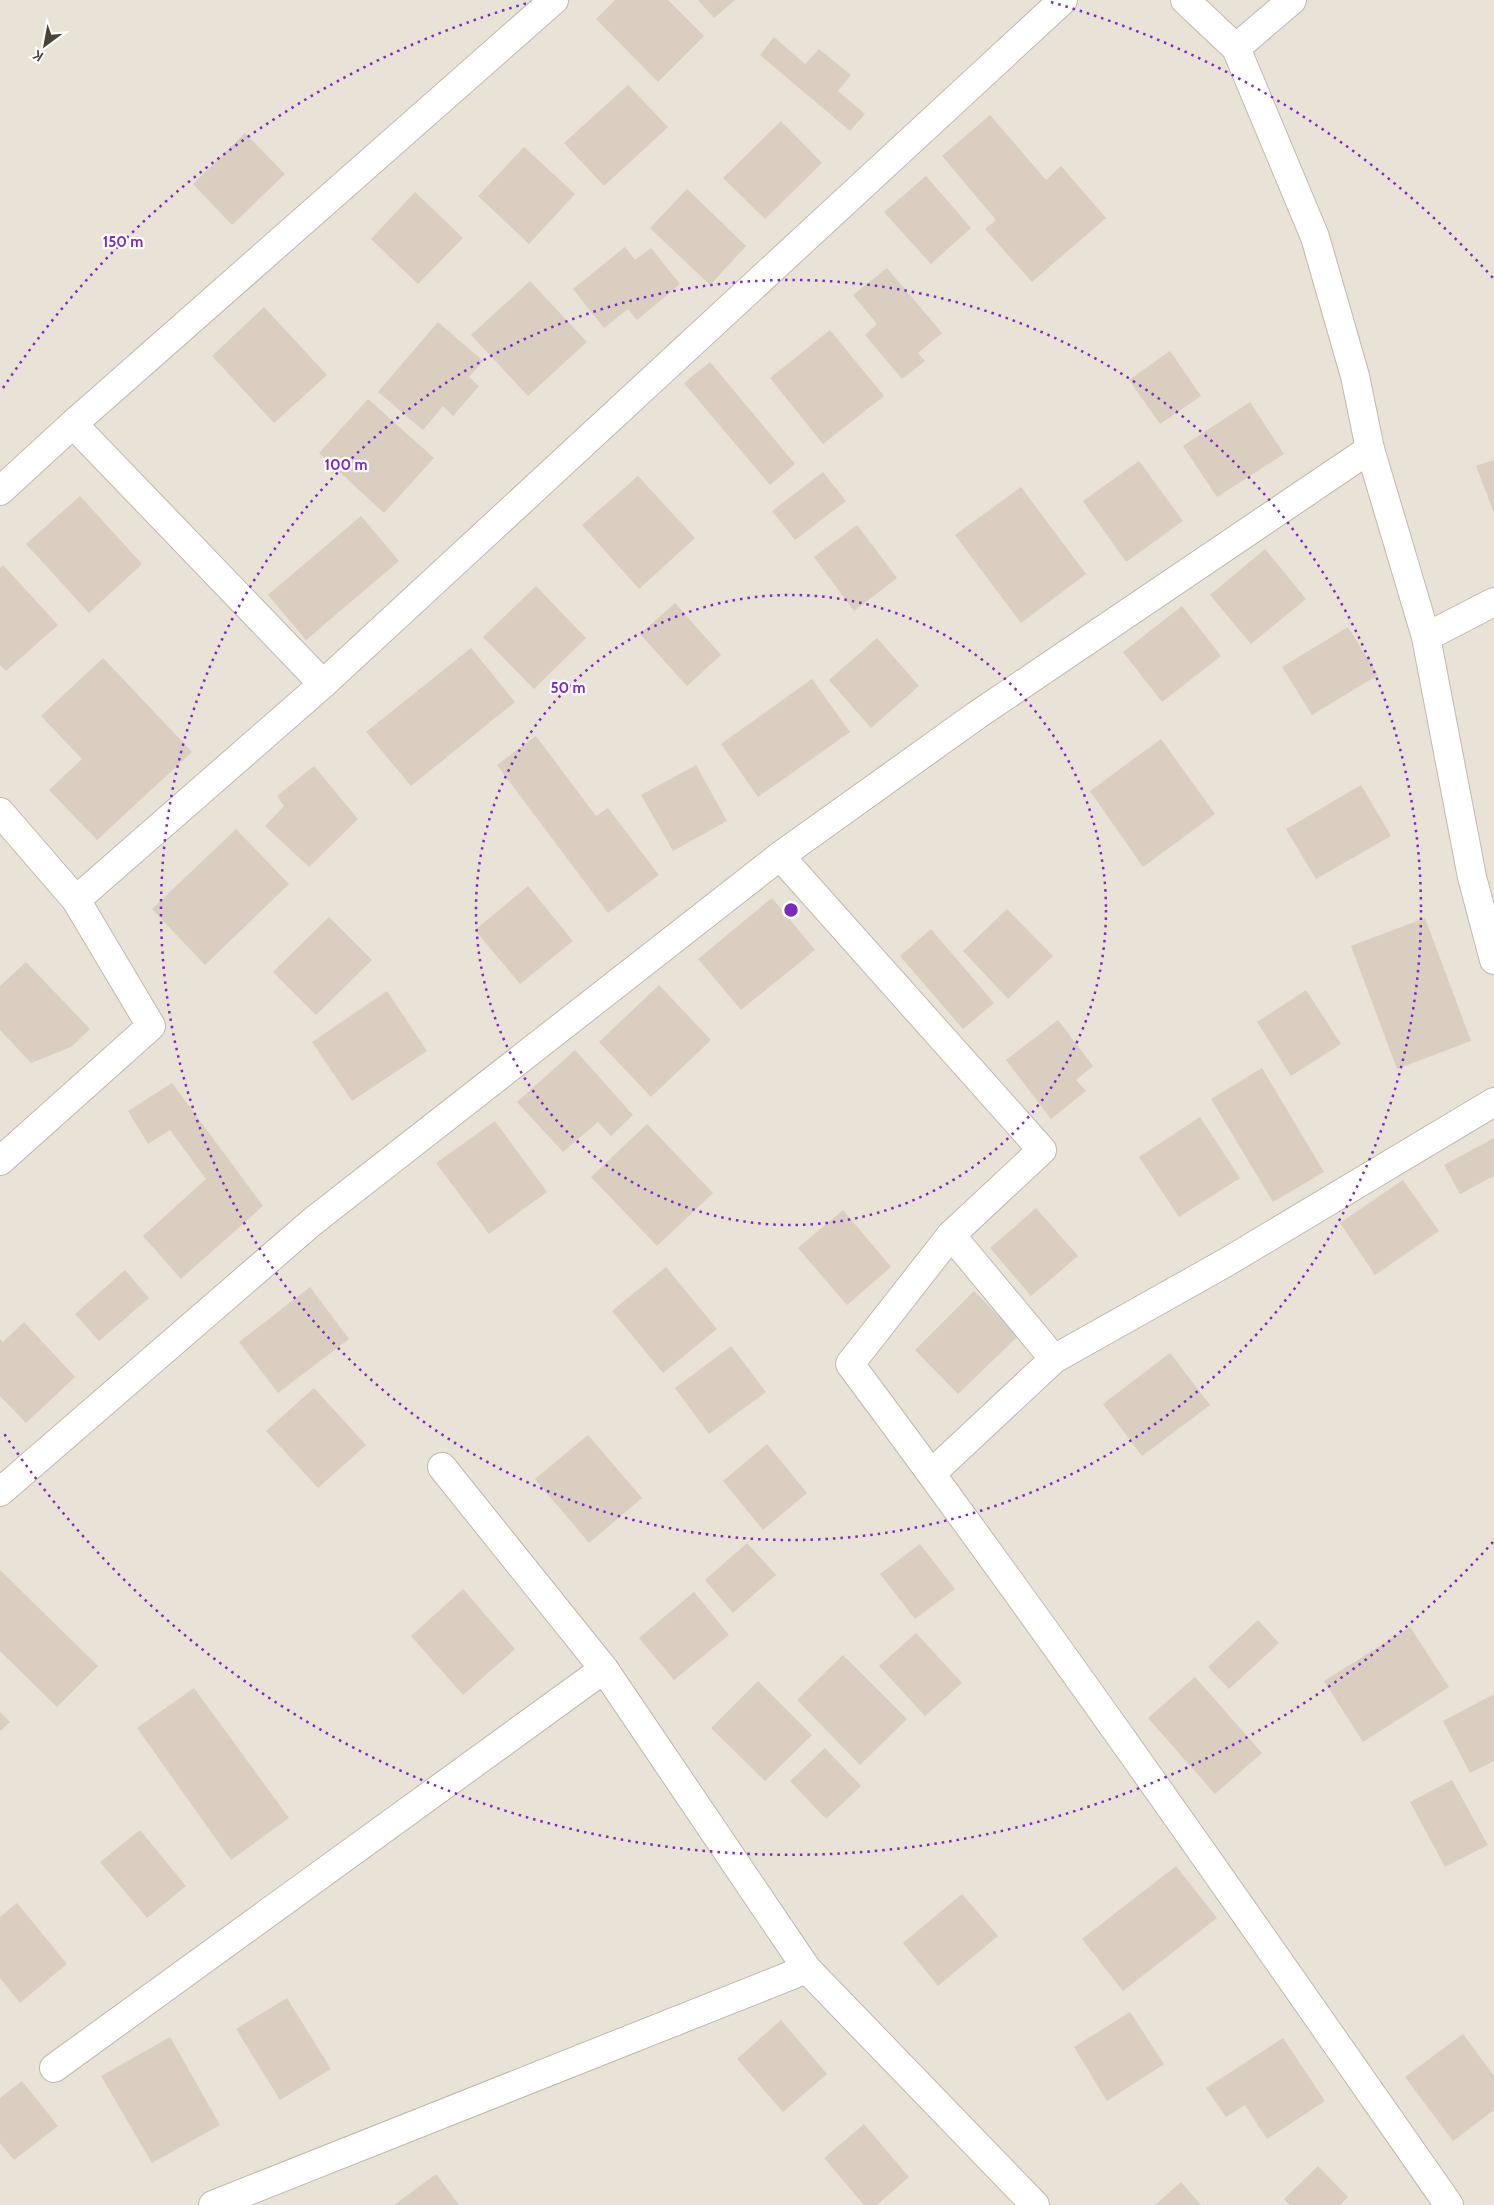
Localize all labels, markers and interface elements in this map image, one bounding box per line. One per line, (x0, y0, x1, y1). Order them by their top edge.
north arrow (20, 20, 70, 70)
text: K (29, 46, 47, 66)
text: 150 m (103, 233, 143, 251)
text: 100 m (324, 456, 368, 474)
text: 50 m (550, 679, 586, 697)
centre of rings (782, 901, 800, 919)

